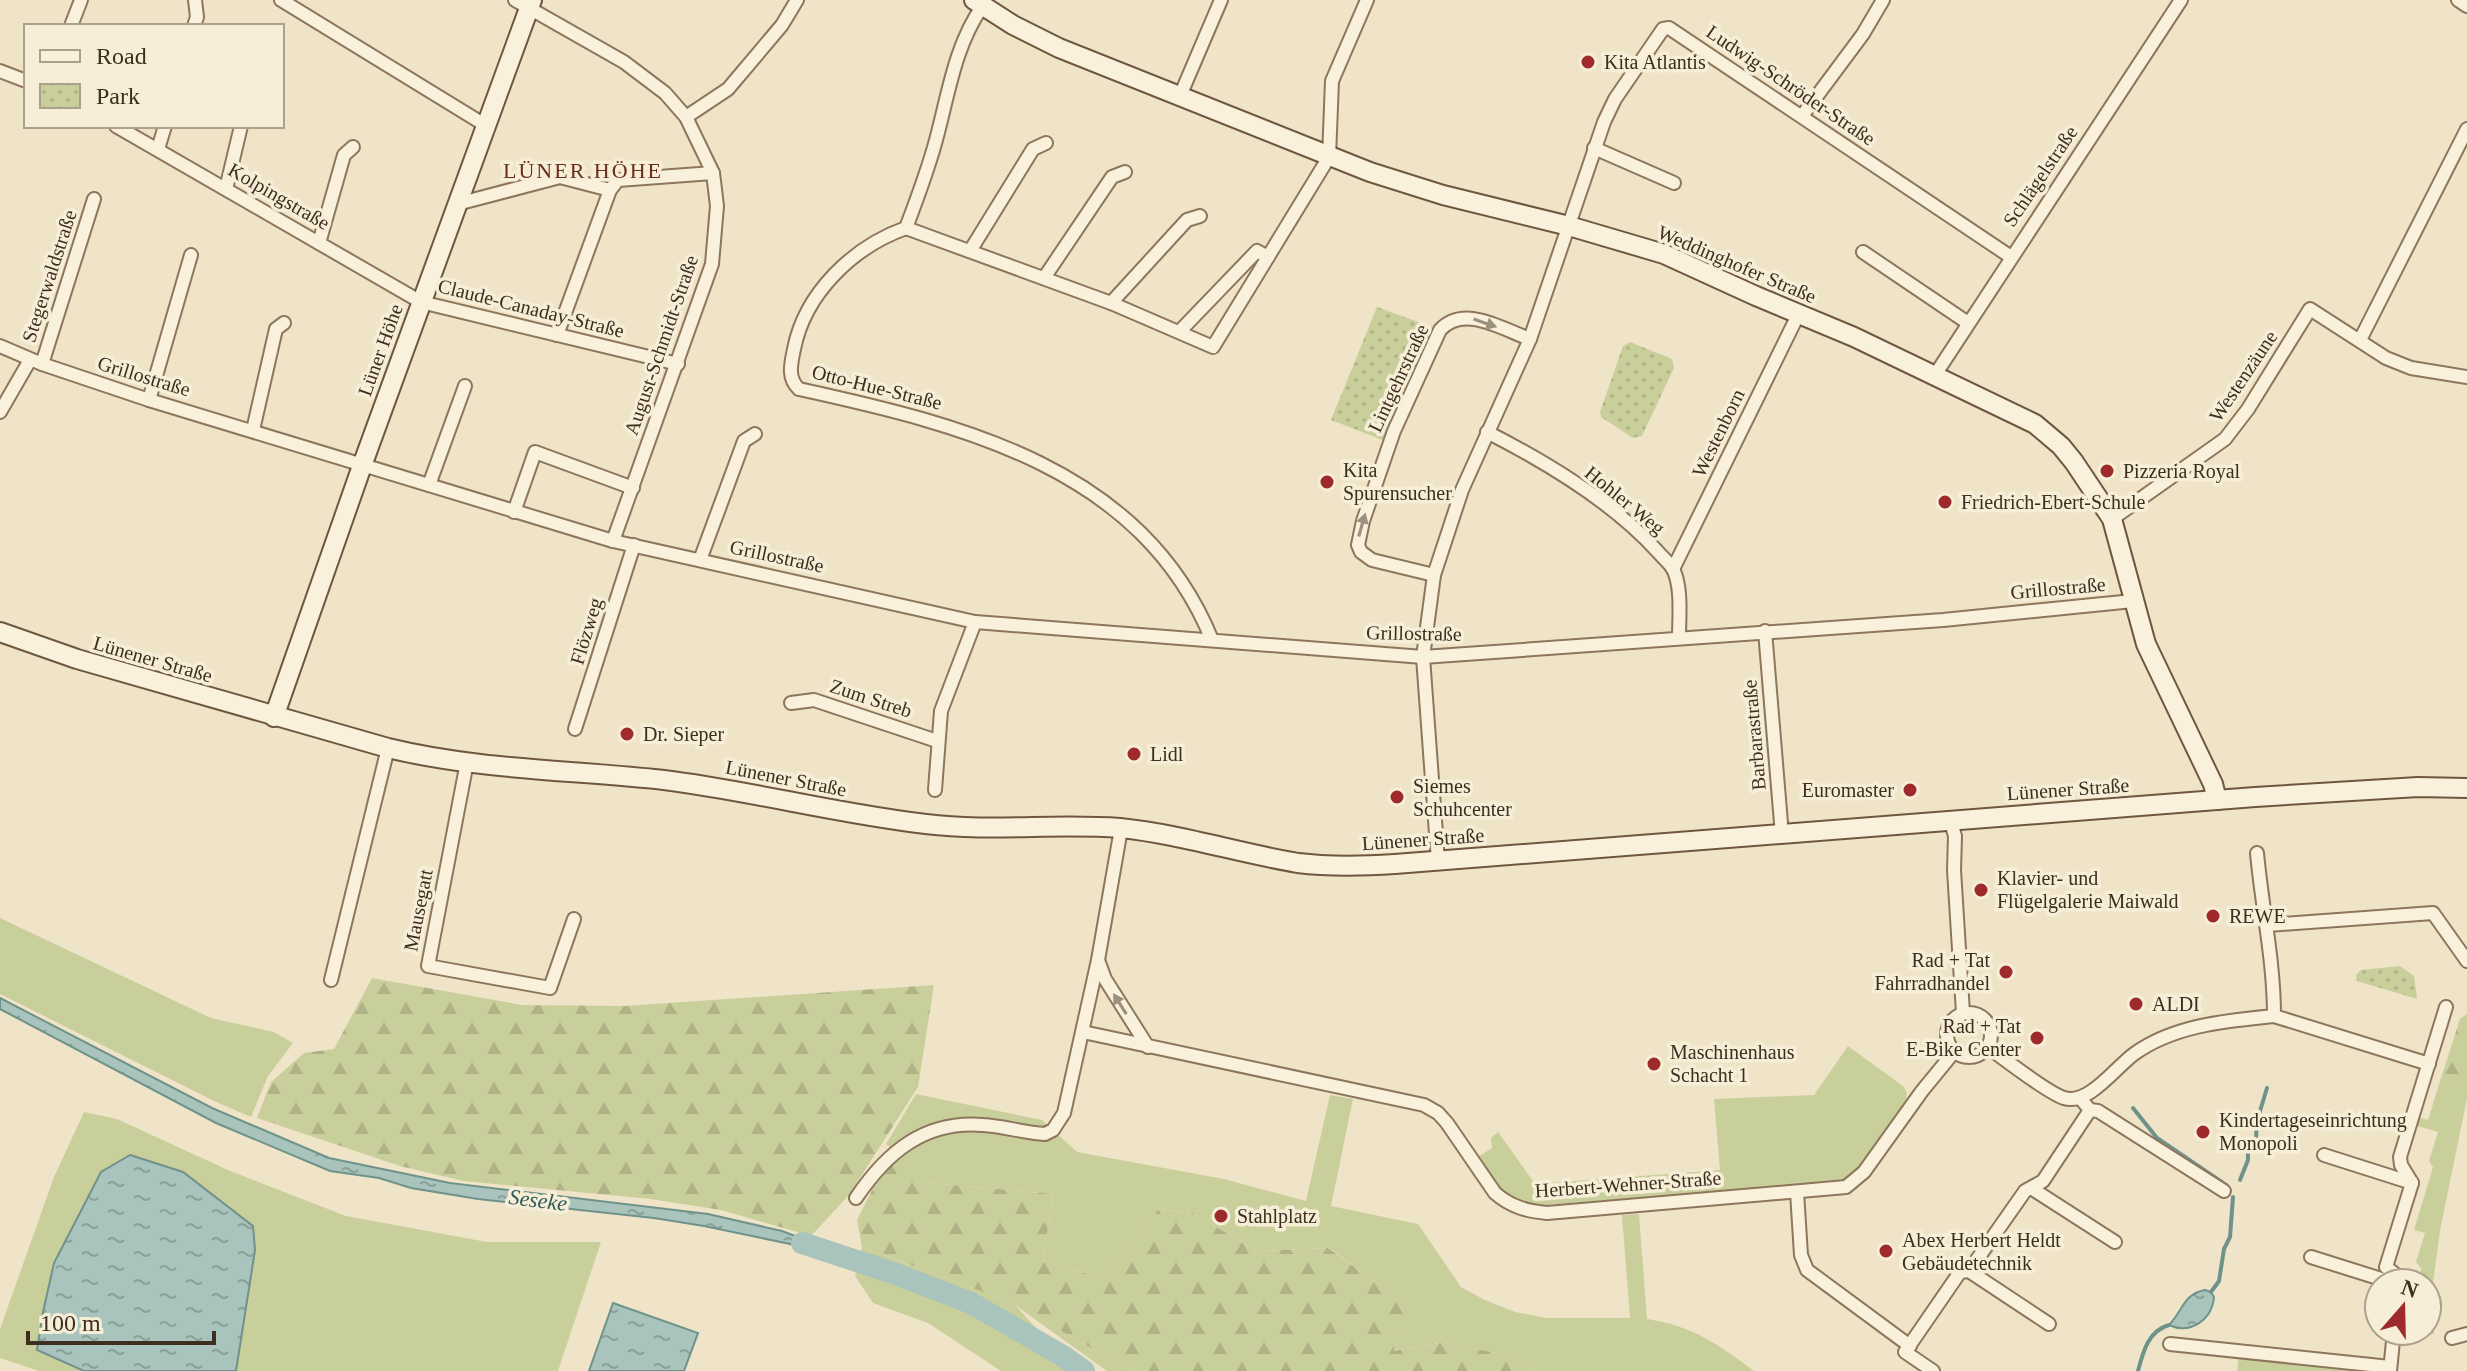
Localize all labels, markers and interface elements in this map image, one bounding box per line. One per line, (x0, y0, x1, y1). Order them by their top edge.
street label: Ludwig-Schröder-Straße (1702, 20, 1880, 150)
legend (24, 24, 284, 128)
text: Road (96, 43, 147, 69)
place label: Kita Atlantis (1604, 51, 1706, 73)
marker: Kita Atlantis (1579, 53, 1597, 71)
text: Park (96, 83, 140, 109)
street label: Schlägelstraße (1998, 121, 2083, 231)
street label: Kolpingstraße (224, 158, 334, 235)
district label: LÜNER HÖHE (503, 158, 663, 183)
street label: Stegerwaldstraße (17, 207, 82, 345)
street label: Weddinghofer Straße (1654, 221, 1820, 308)
street label: August-Schmidt-Straße (620, 252, 703, 438)
street label: Claude-Canaday-Straße (435, 274, 626, 343)
street label: Lüner Höhe (353, 301, 407, 399)
one-way arrow (1473, 317, 1497, 329)
street label: Lintgehrstraße (1363, 320, 1434, 436)
street label: Westenzäune (2205, 326, 2282, 426)
street label: Grillostraße (95, 352, 193, 401)
street label: Otto-Hue-Straße (810, 360, 944, 414)
street label: Westenborn (1687, 385, 1749, 481)
place label: Kita Spurensucher (1343, 459, 1452, 505)
place label: Pizzeria Royal (2123, 460, 2241, 483)
street label: Hohler Weg (1580, 461, 1669, 540)
marker: Pizzeria Royal (2098, 462, 2116, 480)
marker: Kita Spurensucher (1318, 473, 1336, 491)
place label: Friedrich-Ebert-Schule (1961, 491, 2145, 513)
marker: Friedrich-Ebert-Schule (1936, 493, 1954, 511)
one-way arrow (1356, 513, 1369, 537)
street label: Grillostraße (728, 535, 826, 577)
street label: Grillostraße (2009, 573, 2107, 603)
street label: Flözweg (565, 595, 608, 667)
street label: Grillostraße (1366, 621, 1462, 645)
street label: Lünener Straße (91, 632, 215, 687)
street label: Zum Streb (827, 674, 915, 722)
street label: Barbarastraße (1738, 679, 1770, 791)
place label: Dr. Sieper (643, 723, 724, 746)
marker: Dr. Sieper (618, 725, 636, 743)
place label: Lidl (1150, 743, 1184, 765)
marker: Lidl (1125, 745, 1143, 763)
street label: Lünener Straße (724, 755, 848, 801)
street label: Lünener Straße (2006, 774, 2130, 804)
place label: Siemes Schuhcenter (1413, 775, 1512, 820)
place label: Euromaster (1802, 779, 1894, 801)
marker: Euromaster (1901, 781, 1919, 799)
marker: Siemes Schuhcenter (1388, 788, 1406, 806)
street label: Lünener Straße (1361, 824, 1485, 854)
street label: Mausegatt (399, 867, 438, 953)
place label: Klavier- und Flügelgalerie Maiwald (1997, 867, 2179, 913)
marker: Klavier- und Flügelgalerie Maiwald (1972, 881, 1990, 899)
place label: REWE (2229, 905, 2286, 927)
marker: REWE (2204, 907, 2222, 925)
place label: Rad + Tat Fahrradhandel (1874, 949, 1990, 994)
marker: Rad + Tat Fahrradhandel (1997, 963, 2015, 981)
one-way arrow (1114, 993, 1128, 1015)
place label: ALDI (2152, 993, 2200, 1015)
marker: ALDI (2127, 995, 2145, 1013)
place label: Rad + Tat E-Bike Center (1906, 1015, 2021, 1060)
marker: Rad + Tat E-Bike Center (2028, 1029, 2046, 1047)
place label: Maschinenhaus Schacht 1 (1670, 1041, 1795, 1086)
marker: Maschinenhaus Schacht 1 (1645, 1055, 1663, 1073)
place label: Kindertageseinrichtung Monopoli (2219, 1109, 2407, 1155)
marker: Kindertageseinrichtung Monopoli (2194, 1123, 2212, 1141)
street label: Herbert-Wehner-Straße (1534, 1167, 1722, 1201)
water label: Seseke (507, 1184, 569, 1216)
place label: Stahlplatz (1237, 1205, 1317, 1228)
marker: Stahlplatz (1212, 1207, 1230, 1225)
place label: Abex Herbert Heldt Gebäudetechnik (1902, 1229, 2061, 1274)
marker: Abex Herbert Heldt Gebäudetechnik (1877, 1242, 1895, 1260)
north arrow (2363, 1267, 2443, 1347)
text: N (2398, 1274, 2422, 1303)
scale bar (28, 1295, 214, 1345)
text: 100 m (40, 1310, 101, 1336)

